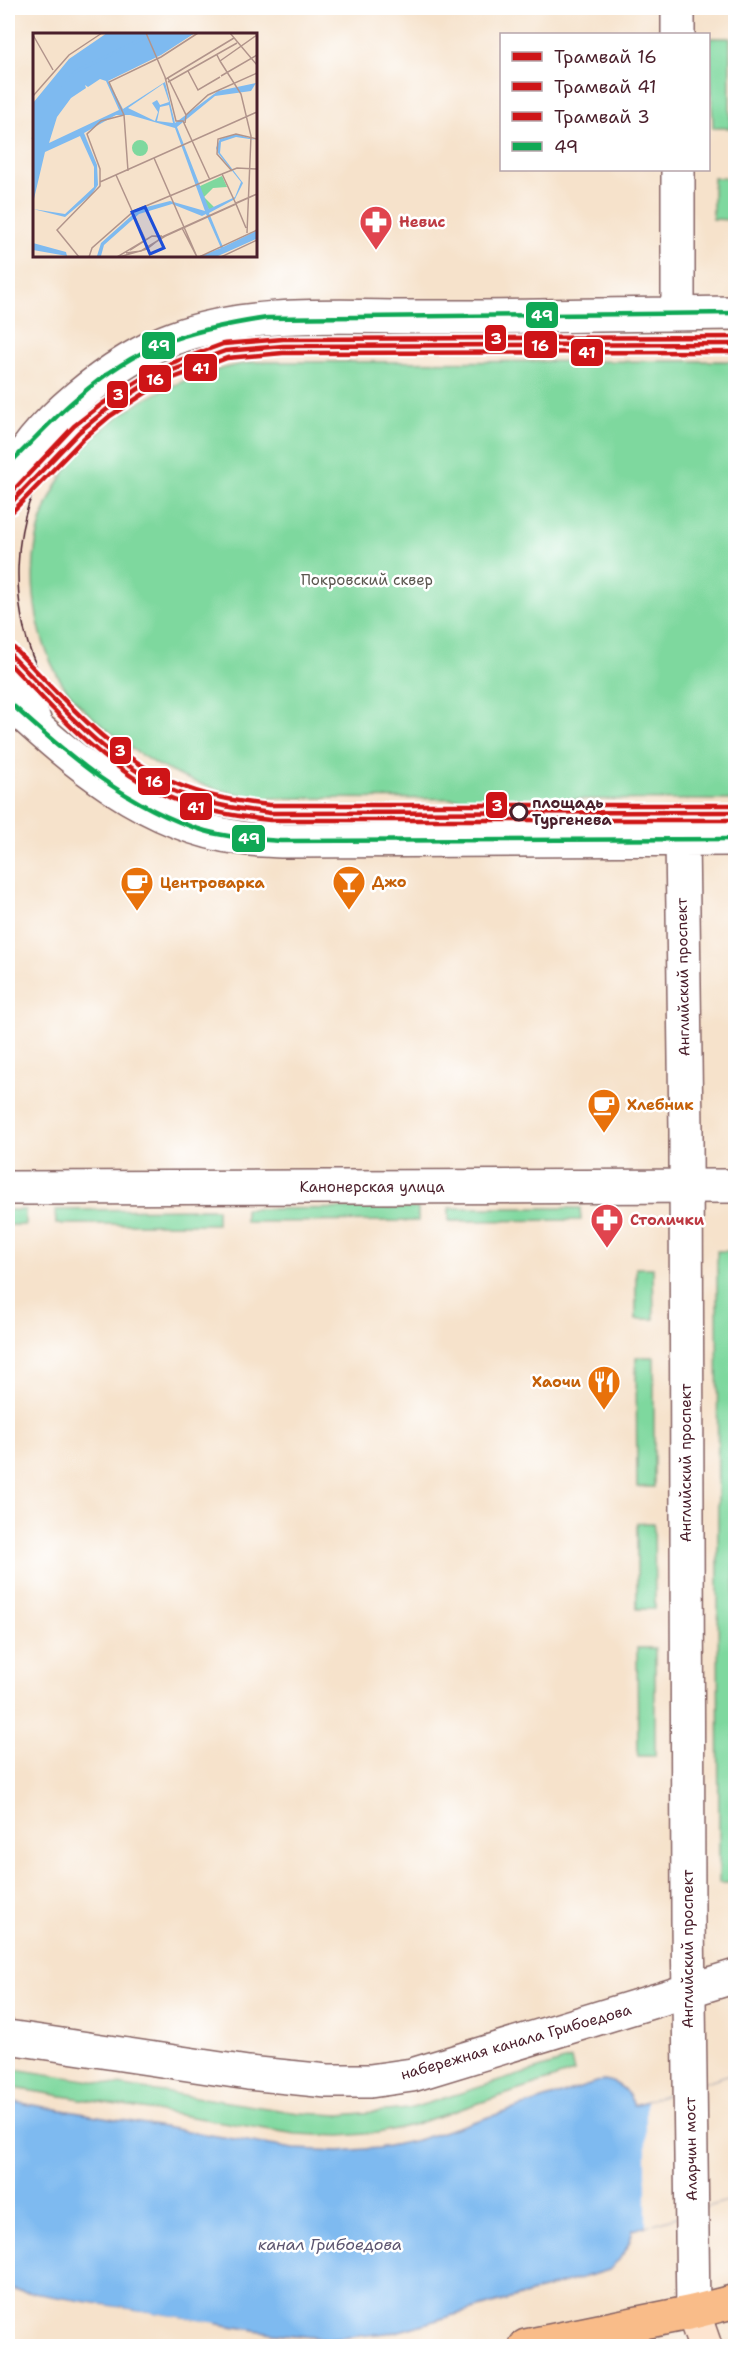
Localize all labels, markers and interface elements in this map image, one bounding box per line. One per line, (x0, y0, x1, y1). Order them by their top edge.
inset map (33, 33, 256, 256)
legend (500, 33, 710, 171)
text: Трамвай 16 (554, 45, 657, 69)
text: Трамвай 41 (554, 75, 657, 99)
text: Трамвай 3 (554, 105, 650, 129)
text: 49 (554, 135, 578, 159)
pharmacy icon: Невис (358, 204, 394, 251)
place label: Невис (399, 212, 446, 232)
line badge: 49 (525, 301, 559, 329)
text: 49 (531, 305, 553, 326)
line badge: 3 (484, 324, 507, 352)
text: 3 (490, 328, 502, 349)
line badge: 16 (523, 330, 558, 359)
line badge: 49 (141, 331, 176, 360)
text: 49 (148, 335, 170, 356)
text: 16 (531, 335, 549, 356)
line badge: 41 (570, 338, 604, 367)
text: 41 (578, 342, 596, 363)
line badge: 41 (183, 353, 218, 382)
text: 41 (192, 358, 210, 379)
line badge: 16 (138, 364, 172, 393)
text: 16 (146, 369, 164, 390)
line badge: 3 (106, 380, 129, 409)
text: 3 (112, 384, 124, 405)
park label: Покровский сквер (301, 570, 433, 590)
line badge: 3 (109, 736, 132, 765)
text: 3 (114, 740, 126, 761)
line badge: 16 (137, 767, 171, 796)
text: 16 (145, 771, 163, 792)
line badge: 3 (485, 791, 508, 819)
line badge: 41 (179, 792, 213, 821)
place label: площадь Тургенева (532, 793, 613, 830)
text: 3 (491, 795, 503, 816)
text: 41 (187, 797, 205, 818)
marker: площадь Тургенева (510, 803, 528, 821)
line badge: 49 (231, 824, 266, 853)
text: 49 (238, 828, 260, 849)
bar icon: Джо (331, 864, 367, 911)
cafe icon: Центроварка (119, 865, 155, 912)
place label: Джо (372, 872, 407, 892)
place label: Центроварка (160, 873, 265, 893)
street label: Английский проспект (672, 897, 694, 1056)
cafe icon: Хлебник (586, 1087, 622, 1134)
place label: Хлебник (627, 1095, 694, 1115)
street label: Канонерская улица (299, 1177, 445, 1197)
pharmacy icon: Столички (589, 1202, 625, 1249)
place label: Столички (630, 1210, 705, 1230)
restaurant icon: Хаочи (586, 1364, 622, 1411)
place label: Хаочи (532, 1372, 582, 1392)
street label: Английский проспект (676, 1383, 696, 1542)
street label: Английский проспект (678, 1869, 698, 2028)
street label: набережная канала Грибоедова (398, 1999, 634, 2085)
street label: Аларчин мост (680, 2096, 702, 2201)
water label: канал Грибоедова (258, 2234, 402, 2255)

